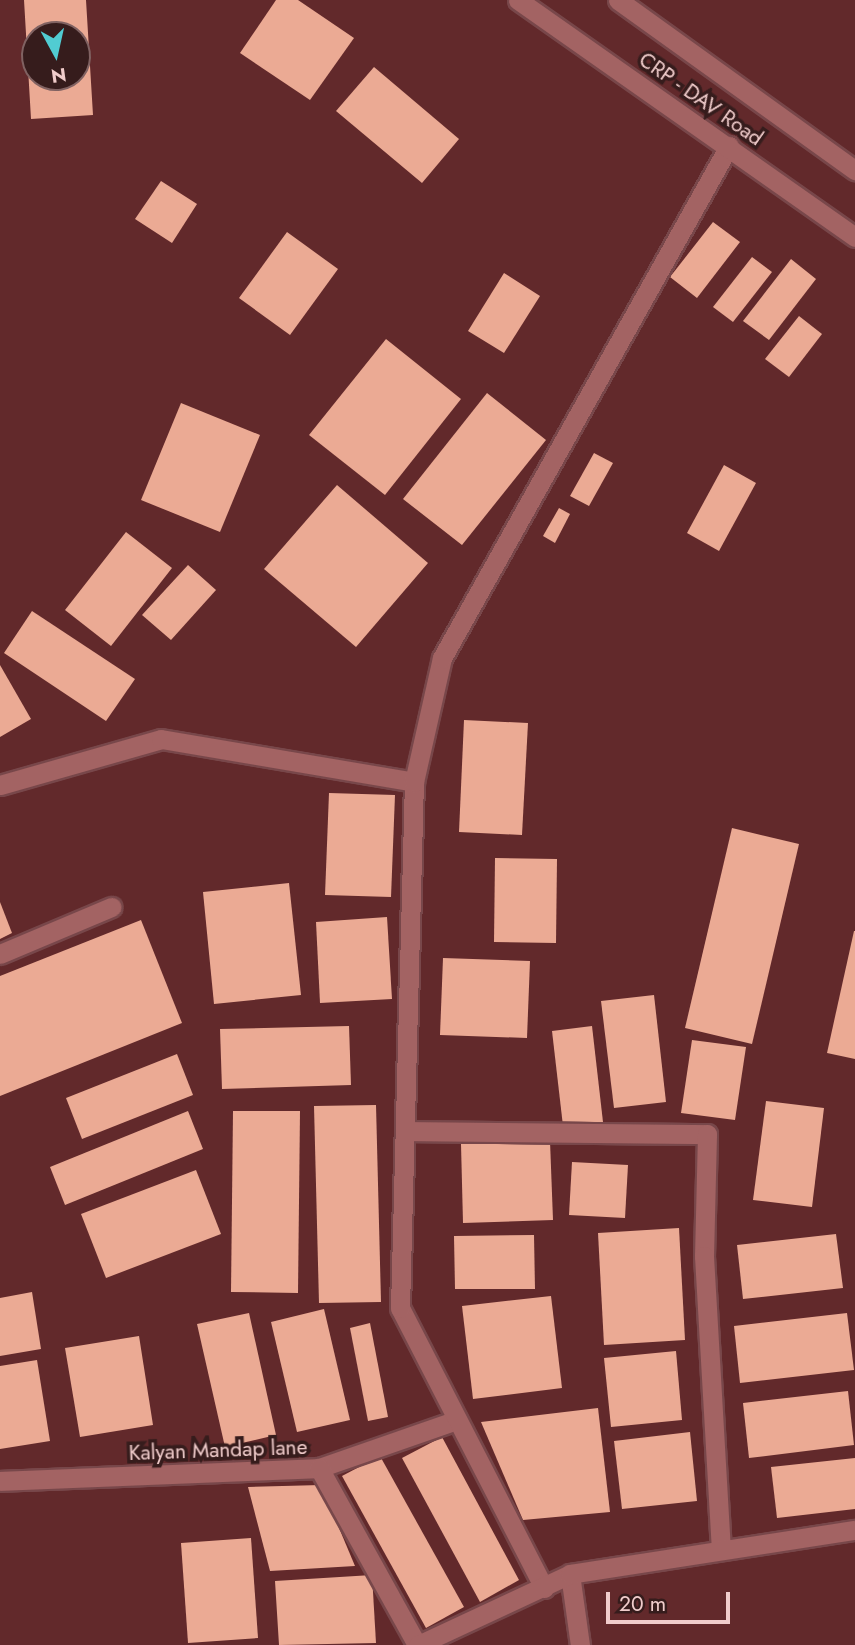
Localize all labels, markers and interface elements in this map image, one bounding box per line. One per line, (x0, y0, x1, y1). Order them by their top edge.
north arrow (21, 21, 91, 91)
street label: CRP - DAV Road (634, 47, 768, 151)
text: N (49, 61, 68, 90)
street label: Kalyan Mandap lane (128, 1434, 308, 1466)
scale bar (610, 1578, 734, 1622)
text: 20 m (619, 1589, 666, 1619)

